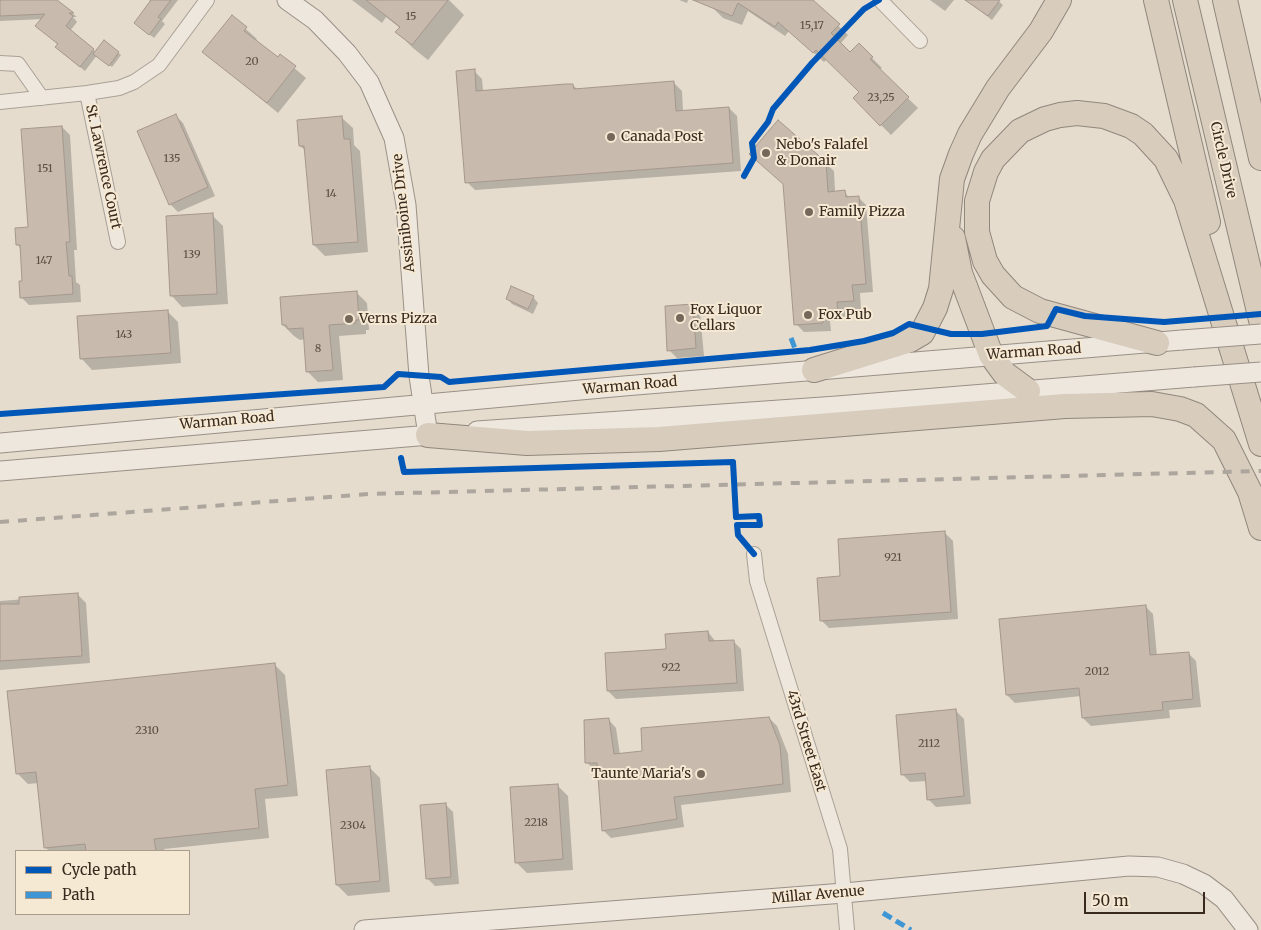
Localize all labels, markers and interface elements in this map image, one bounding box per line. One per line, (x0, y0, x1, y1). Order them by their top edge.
house number: 15 (405, 10, 417, 24)
house number: 15,17 (800, 19, 824, 33)
house number: 20 (245, 55, 259, 69)
house number: 23,25 (867, 91, 895, 105)
street label: St. Lawrence Court (82, 103, 124, 231)
street label: Circle Drive (1206, 120, 1240, 200)
place label: Canada Post (621, 129, 703, 145)
marker: Canada Post (605, 131, 617, 143)
place label: Nebo's Falafel & Donair (776, 137, 868, 170)
marker: Nebo's Falafel & Donair (760, 147, 772, 159)
house number: 135 (164, 152, 180, 166)
street label: Assiniboine Drive (389, 153, 419, 273)
house number: 151 (37, 162, 53, 176)
house number: 14 (325, 187, 337, 201)
place label: Family Pizza (819, 204, 905, 220)
marker: Family Pizza (803, 206, 815, 218)
house number: 139 (183, 248, 201, 262)
house number: 147 (36, 254, 52, 268)
place label: Fox Liquor Cellars (690, 302, 762, 334)
place label: Fox Pub (818, 307, 872, 323)
marker: Fox Pub (802, 309, 814, 321)
place label: Verns Pizza (359, 311, 437, 327)
marker: Fox Liquor Cellars (674, 312, 686, 324)
marker: Verns Pizza (343, 313, 355, 325)
house number: 143 (116, 328, 132, 342)
street label: Warman Road (986, 340, 1082, 364)
house number: 8 (315, 342, 321, 356)
street label: Warman Road (582, 373, 678, 399)
street label: Warman Road (179, 408, 275, 434)
house number: 921 (884, 551, 902, 565)
house number: 922 (661, 661, 681, 675)
house number: 2012 (1085, 665, 1109, 679)
street label: 43rd Street East (783, 688, 829, 794)
house number: 2310 (135, 724, 159, 738)
house number: 2112 (918, 737, 940, 751)
place label: Taunte Maria's (591, 766, 691, 782)
marker: Taunte Maria's (695, 768, 707, 780)
house number: 2218 (524, 816, 548, 830)
house number: 2304 (340, 819, 366, 833)
legend (15, 850, 190, 915)
text: Cycle path (62, 860, 137, 879)
scale bar (1086, 882, 1207, 914)
street label: Millar Avenue (771, 883, 865, 907)
text: Path (62, 885, 95, 904)
text: 50 m (1092, 891, 1129, 910)

